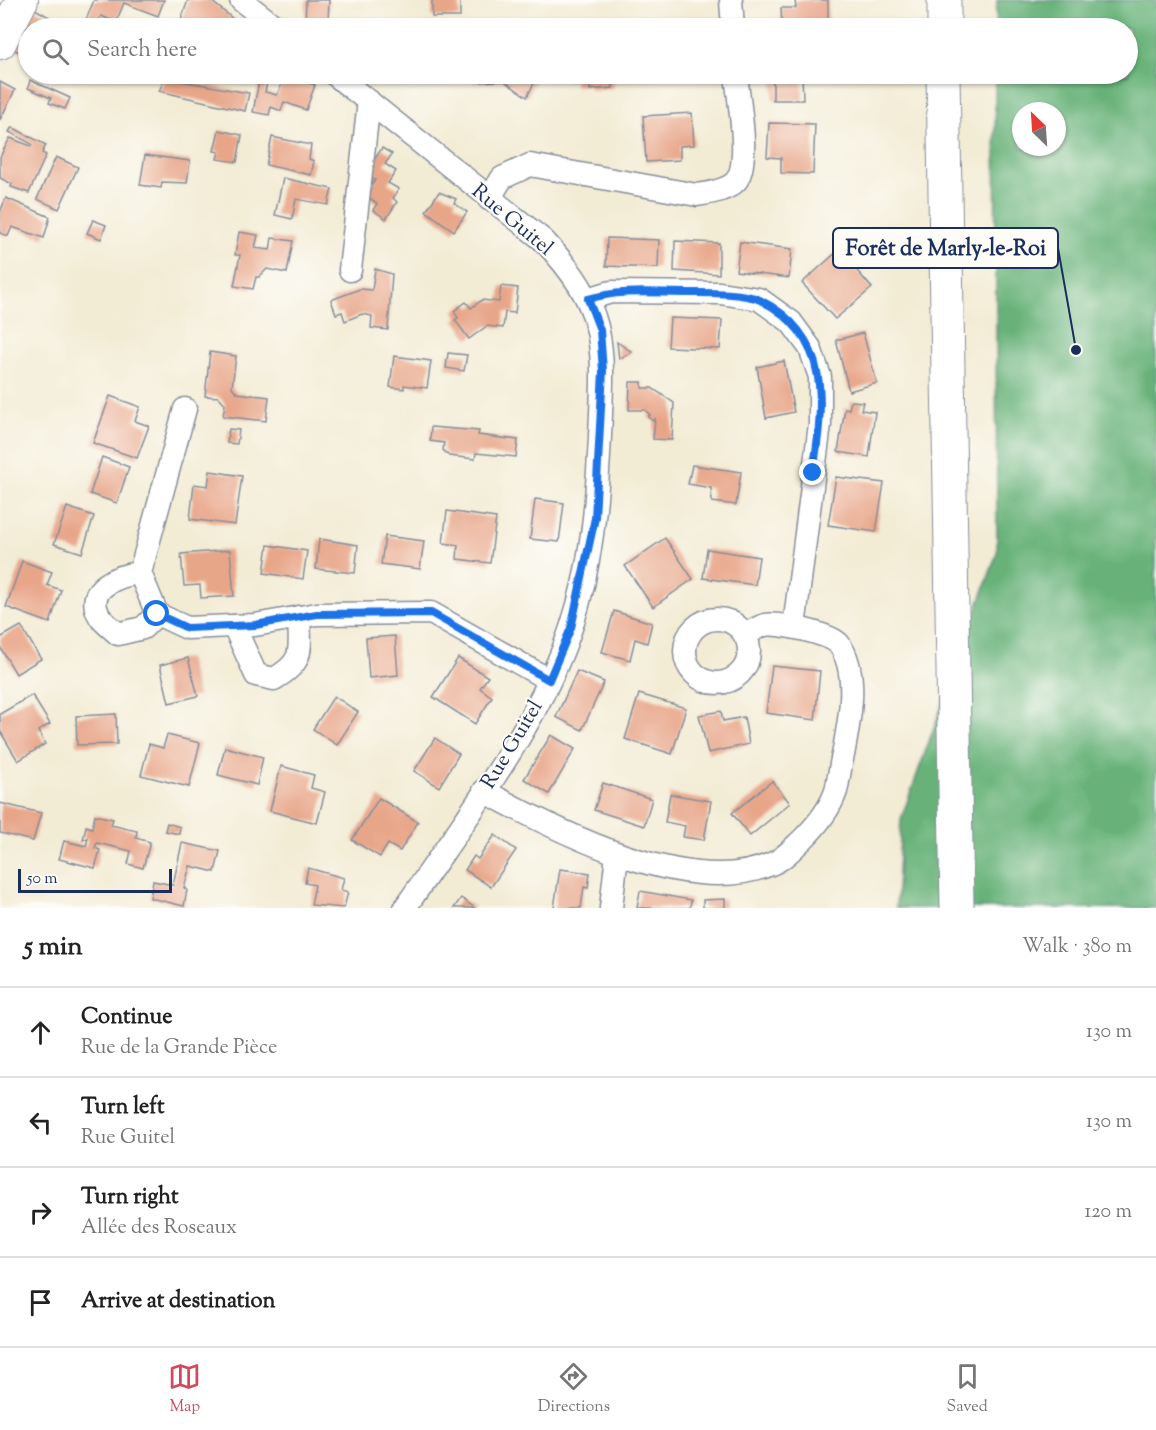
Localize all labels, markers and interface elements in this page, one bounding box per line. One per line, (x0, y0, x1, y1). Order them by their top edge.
search box (18, 18, 1138, 84)
icon: search (39, 35, 72, 68)
text: Search here (87, 35, 197, 67)
north arrow (1012, 102, 1066, 156)
street label: Rue Guitel (464, 177, 559, 264)
callout: Forêt de Marly-le-Roi (833, 228, 1058, 268)
text: Forêt de Marly-le-Roi (846, 234, 1047, 266)
route end (799, 459, 825, 485)
route start (143, 600, 169, 626)
street label: Rue Guitel (474, 695, 551, 795)
scale bar (18, 866, 172, 894)
text: 50 m (27, 868, 58, 891)
text: 5 min (24, 929, 83, 966)
text: Walk · 380 m (1022, 933, 1132, 962)
text: Continue (81, 1002, 172, 1034)
icon: ahead (24, 1016, 57, 1049)
text: 130 m (1086, 1018, 1132, 1047)
text: Rue de la Grande Pièce (81, 1034, 277, 1063)
text: Turn left (81, 1092, 164, 1124)
icon: left (24, 1106, 57, 1139)
text: 130 m (1086, 1108, 1132, 1137)
text: Rue Guitel (81, 1124, 175, 1153)
text: Turn right (81, 1182, 178, 1214)
icon: right (24, 1196, 57, 1229)
text: 120 m (1084, 1198, 1132, 1227)
text: Allée des Roseaux (81, 1214, 237, 1243)
icon: arrive (24, 1286, 57, 1319)
text: Arrive at destination (81, 1286, 276, 1318)
tab: Map (168, 1360, 201, 1419)
tab: Directions (538, 1360, 610, 1419)
tab: Saved (947, 1360, 988, 1419)

